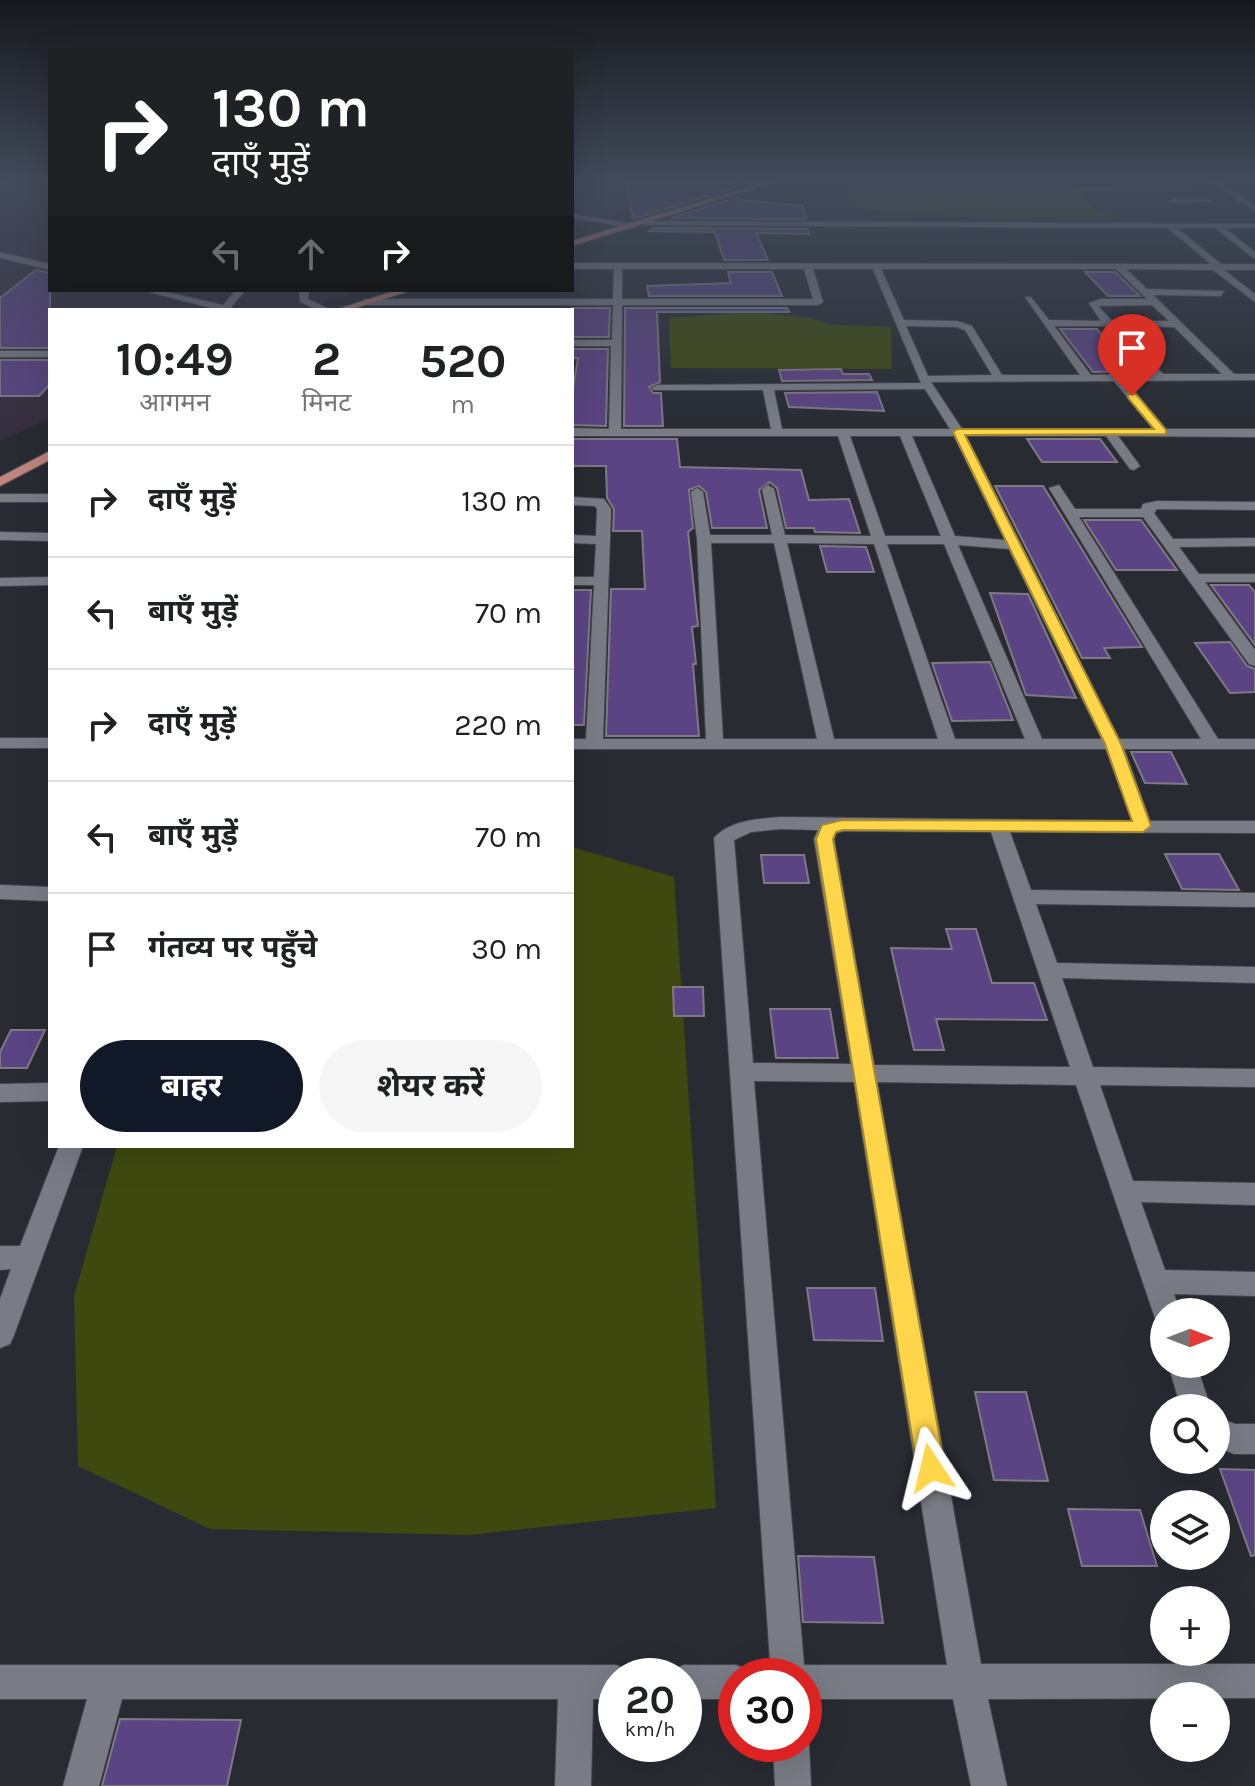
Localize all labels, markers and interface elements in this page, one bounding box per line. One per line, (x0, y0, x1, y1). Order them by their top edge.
text: 130 m (212, 75, 370, 140)
icon: right (80, 80, 184, 184)
text: दाएँ मुड़ें (212, 142, 310, 184)
icon: left (205, 232, 249, 276)
icon: ahead (289, 232, 333, 276)
icon: right (373, 232, 417, 276)
pin (1098, 314, 1166, 396)
icon: arrive (1110, 326, 1154, 370)
text: 10:49 (116, 331, 234, 387)
text: 2 (312, 331, 341, 387)
text: 520 (419, 333, 506, 389)
text: आगमन (139, 387, 210, 418)
text: मिनट (302, 387, 351, 418)
text: m (451, 389, 475, 420)
icon: right (80, 479, 124, 523)
text: दाएँ मुड़ें (148, 481, 236, 517)
text: 130 m (461, 483, 542, 519)
icon: left (80, 591, 124, 635)
text: बाएँ मुड़ें (148, 593, 238, 629)
text: 70 m (475, 595, 542, 631)
icon: right (80, 703, 124, 747)
text: दाएँ मुड़ें (148, 705, 236, 741)
text: 220 m (454, 707, 542, 743)
icon: left (80, 815, 124, 859)
text: बाएँ मुड़ें (148, 817, 238, 853)
text: 70 m (475, 819, 542, 855)
icon: arrive (80, 927, 124, 971)
text: गंतव्य पर पहुँचे (148, 929, 317, 965)
text: 30 m (471, 931, 542, 967)
button: बाहर (80, 1040, 303, 1132)
button: शेयर करें (319, 1040, 542, 1132)
north arrow (1150, 1298, 1230, 1378)
map controls (1150, 1298, 1230, 1762)
button: search (1150, 1394, 1230, 1474)
position arrow (889, 1426, 973, 1510)
button: layers (1150, 1490, 1230, 1570)
button: + (1150, 1586, 1230, 1666)
speed limit sign: 30 (718, 1658, 822, 1762)
text: 20 (625, 1676, 675, 1723)
button: − (1150, 1682, 1230, 1762)
text: km/h (625, 1718, 675, 1741)

